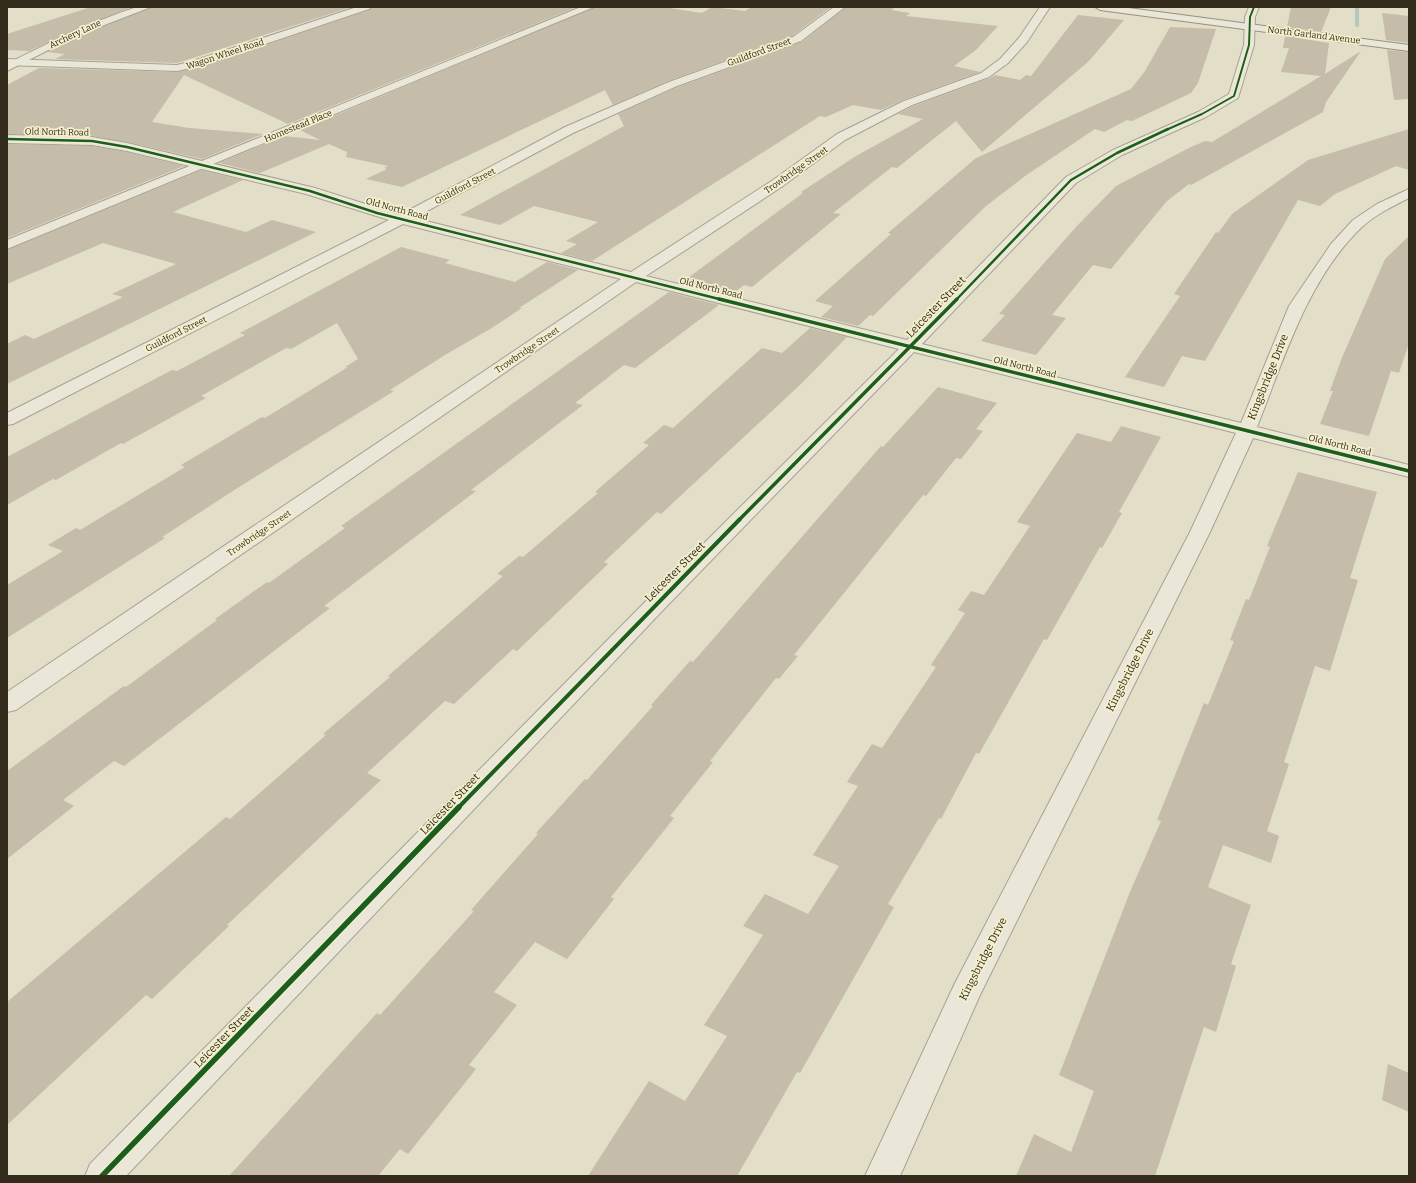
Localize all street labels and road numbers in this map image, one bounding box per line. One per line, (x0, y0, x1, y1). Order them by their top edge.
street label: Archery Lane (48, 18, 103, 50)
street label: North Garland Avenue (1267, 24, 1361, 46)
street label: Guildford Street (726, 36, 793, 68)
street label: Wagon Wheel Road (185, 37, 266, 71)
street label: Homestead Place (263, 108, 333, 144)
street label: Old North Road (25, 126, 90, 138)
street label: Trowbridge Street (762, 144, 830, 196)
street label: Guildford Street (433, 165, 498, 206)
street label: Old North Road (365, 196, 430, 222)
street label: Leicester Street (904, 274, 968, 340)
street label: Old North Road (679, 275, 744, 301)
street label: Guildford Street (144, 314, 209, 354)
street label: Trowbridge Street (493, 324, 562, 375)
street label: Kingsbridge Drive (1245, 332, 1291, 422)
street label: Old North Road (993, 354, 1058, 380)
street label: Old North Road (1308, 432, 1373, 458)
street label: Trowbridge Street (225, 507, 294, 558)
street label: Leicester Street (642, 539, 708, 605)
street label: Kingsbridge Drive (1103, 626, 1157, 714)
street label: Leicester Street (418, 771, 482, 837)
street label: Kingsbridge Drive (956, 915, 1010, 1003)
street label: Leicester Street (192, 1004, 256, 1070)

